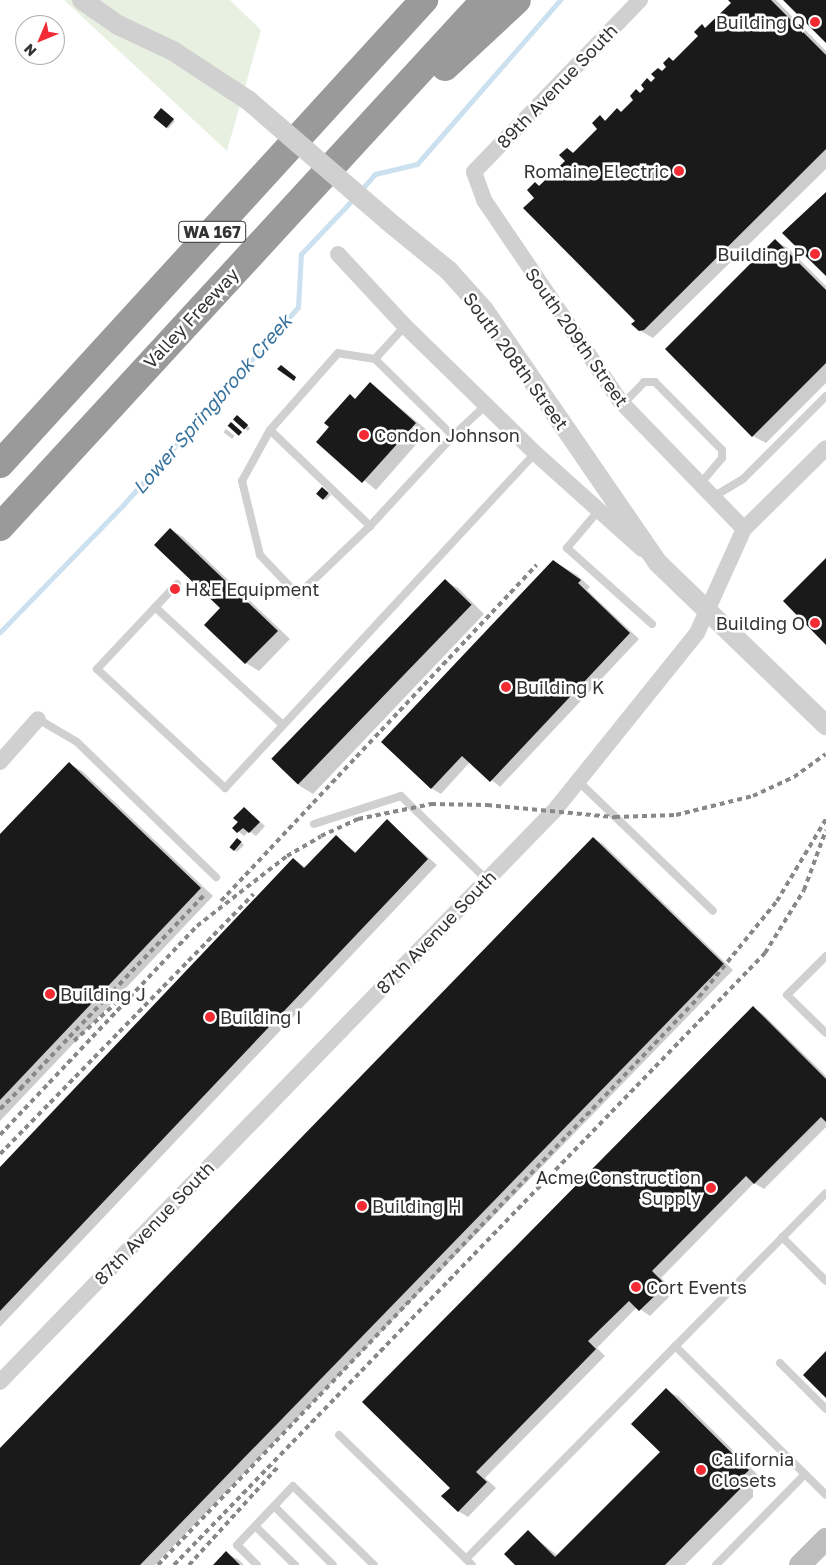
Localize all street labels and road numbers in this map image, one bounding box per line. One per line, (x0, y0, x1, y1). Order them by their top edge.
street label: 89th Avenue South (492, 19, 622, 153)
road number: WA 167 (177, 218, 247, 246)
street label: Valley Freeway (139, 263, 243, 373)
street label: South 209th Street (521, 263, 633, 411)
street label: South 208th Street (459, 288, 573, 434)
street label: 87th Avenue South (372, 866, 500, 998)
street label: 87th Avenue South (90, 1157, 218, 1289)

